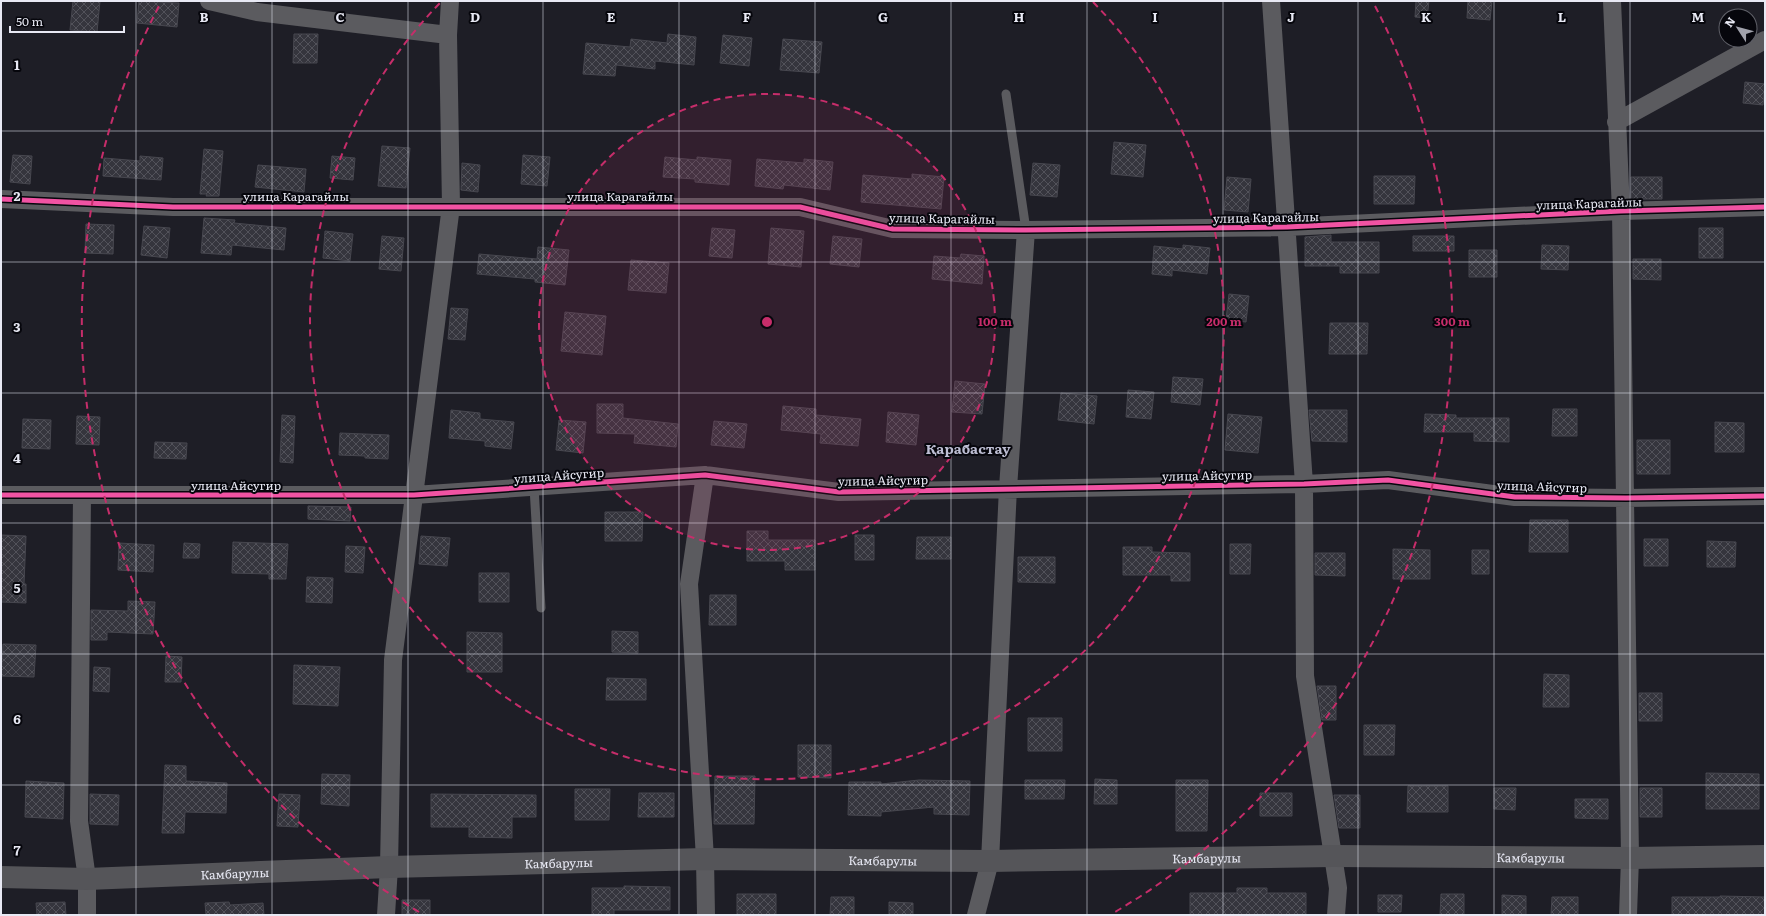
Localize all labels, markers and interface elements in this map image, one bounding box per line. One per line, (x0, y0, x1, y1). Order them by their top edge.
text: B (200, 7, 209, 26)
text: C (335, 7, 345, 26)
text: D (470, 7, 480, 26)
text: E (607, 7, 616, 26)
text: F (743, 7, 751, 26)
text: G (878, 7, 888, 26)
text: H (1014, 7, 1025, 26)
text: I (1152, 7, 1158, 26)
text: J (1287, 7, 1295, 26)
text: K (1421, 7, 1432, 26)
text: L (1558, 7, 1566, 26)
text: M (1692, 7, 1705, 26)
scale bar (10, 8, 124, 34)
north arrow (1718, 8, 1758, 48)
text: 50 m (16, 12, 43, 30)
text: N (1720, 13, 1738, 30)
text: 1 (14, 55, 20, 74)
text: 2 (14, 186, 21, 205)
street label: улица Карагайлы (243, 187, 349, 205)
street label: улица Карагайлы (567, 187, 673, 205)
street label: улица Карагайлы (1536, 192, 1642, 214)
street label: улица Карагайлы (1213, 207, 1319, 227)
street label: улица Карагайлы (889, 208, 995, 228)
text: 100 m (978, 312, 1012, 330)
text: 200 m (1206, 312, 1242, 330)
text: 300 m (1434, 312, 1470, 330)
centre of rings (760, 315, 774, 329)
text: 3 (13, 317, 21, 336)
district label: Қарабастау (925, 438, 1011, 458)
text: 4 (13, 448, 21, 467)
street label: улица Айсугир (513, 463, 605, 487)
street label: улица Айсугир (1162, 465, 1252, 485)
street label: улица Айсугир (838, 470, 928, 490)
street label: улица Айсугир (1497, 475, 1587, 497)
street label: улица Айсугир (191, 476, 281, 494)
text: 5 (13, 578, 21, 597)
text: 6 (13, 709, 21, 728)
text: 7 (13, 840, 21, 859)
street label: Камбарулы (1172, 848, 1241, 867)
street label: Камбарулы (1496, 848, 1565, 867)
street label: Камбарулы (848, 851, 917, 869)
street label: Камбарулы (524, 853, 593, 873)
street label: Камбарулы (200, 863, 270, 883)

